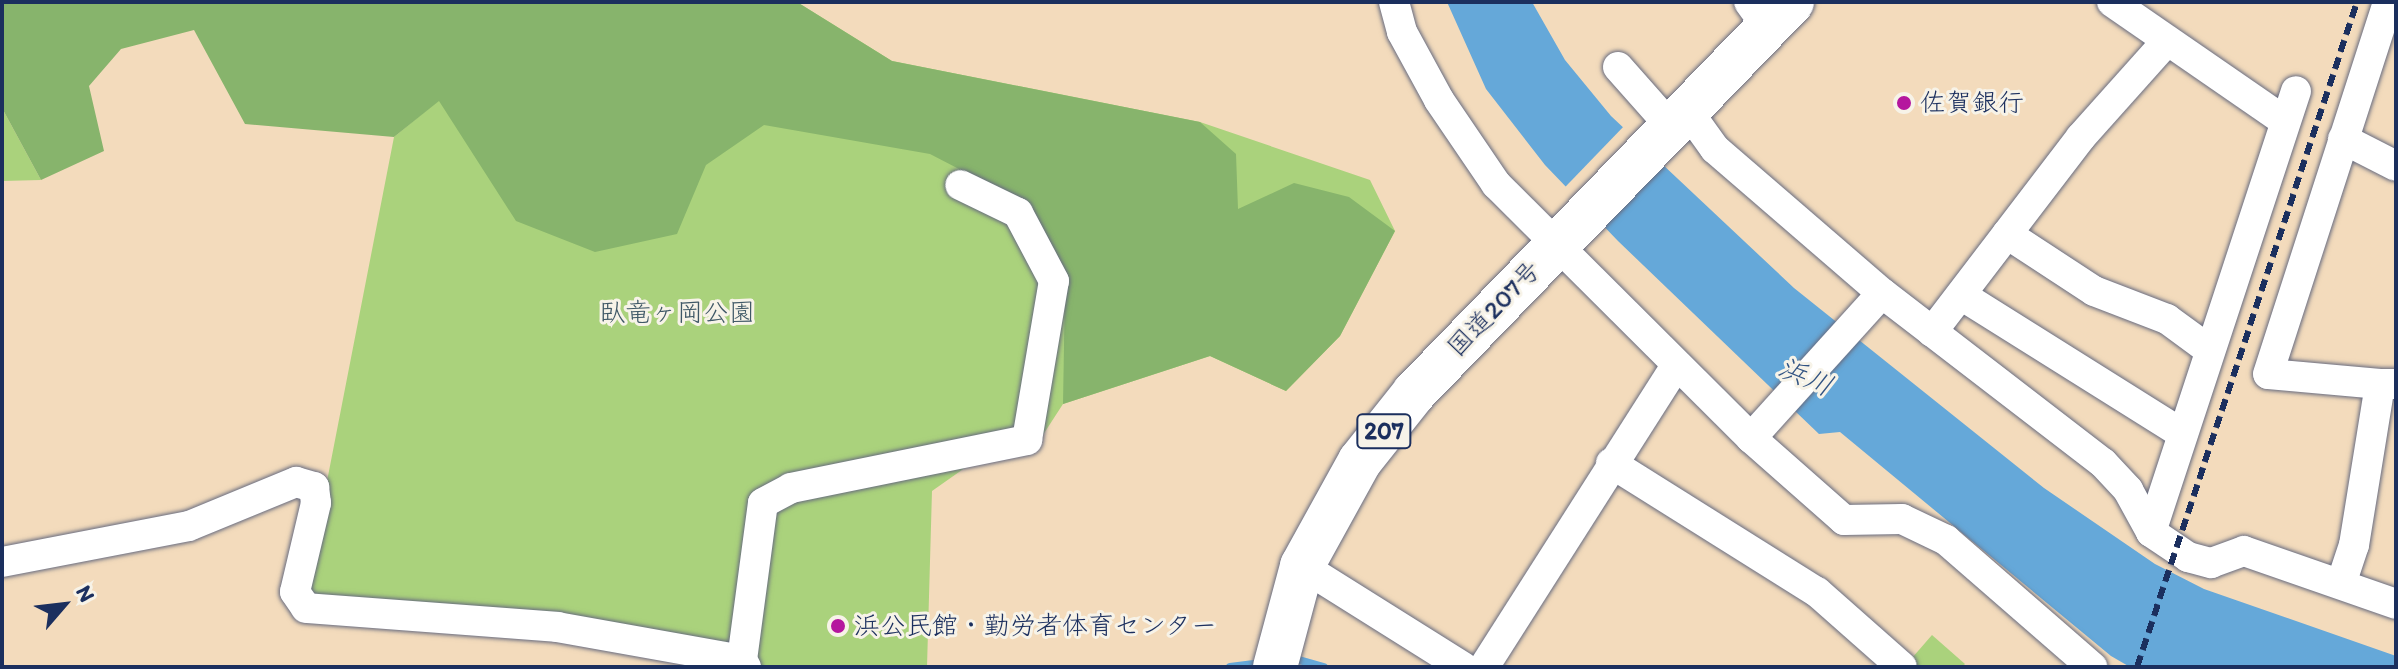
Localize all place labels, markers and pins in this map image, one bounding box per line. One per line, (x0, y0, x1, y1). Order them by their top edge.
place label: 佐賀銀行 (1920, 87, 2024, 119)
marker: 佐賀銀行 (1895, 94, 1913, 112)
place label: 浜公民館・勤労者体育センター (854, 610, 1218, 642)
marker: 浜公民館・勤労者体育センター (829, 617, 847, 635)

